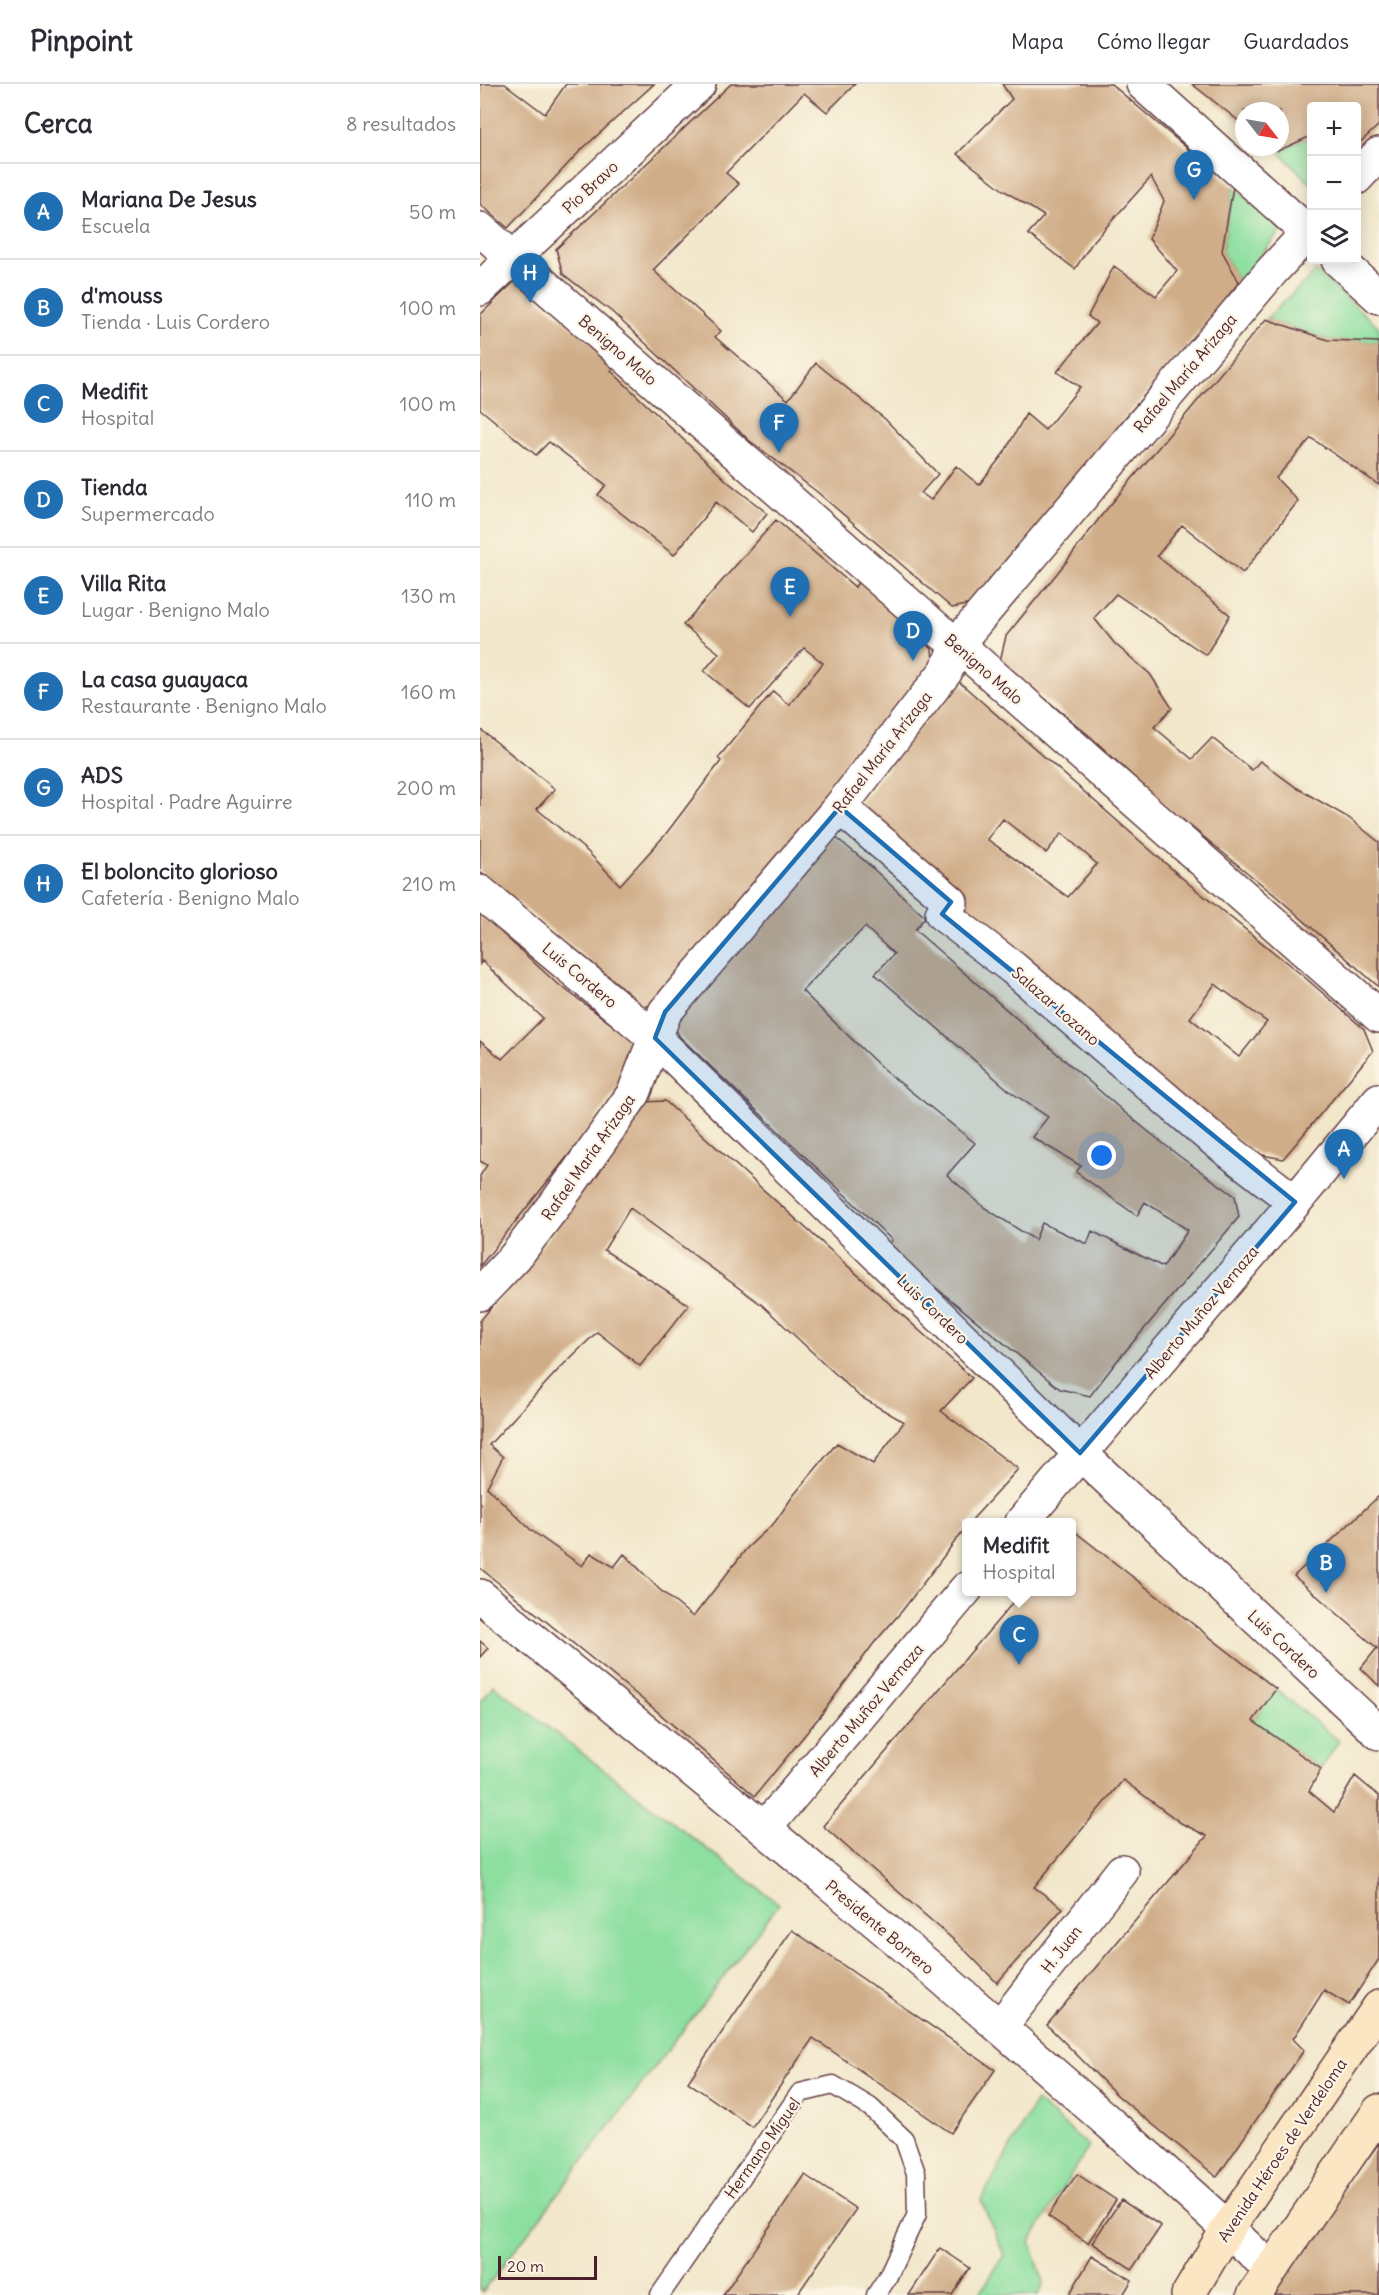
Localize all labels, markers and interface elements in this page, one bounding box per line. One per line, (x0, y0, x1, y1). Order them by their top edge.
text: Pinpoint (30, 23, 133, 59)
text: Mapa (1011, 28, 1064, 55)
text: Cómo llegar (1097, 28, 1210, 55)
text: Guardados (1243, 28, 1349, 55)
north arrow (1235, 102, 1289, 156)
map controls (1307, 102, 1361, 264)
button: + (1307, 102, 1361, 156)
text: Cerca (24, 107, 93, 140)
text: 8 resultados (346, 111, 456, 136)
pin: G (1174, 150, 1214, 200)
street label: Pío Bravo (558, 156, 622, 218)
button: − (1307, 156, 1361, 210)
text: Mariana De Jesus (81, 185, 257, 213)
text: A (37, 199, 50, 224)
text: 50 m (409, 199, 456, 224)
button: layers (1307, 210, 1361, 264)
text: Escuela (81, 213, 150, 238)
pin: H (511, 254, 550, 303)
text: d'mouss (81, 281, 163, 309)
text: B (37, 295, 50, 320)
text: 100 m (399, 295, 456, 320)
text: Tienda · Luis Cordero (81, 309, 270, 334)
street label: Rafael María Arízaga (1129, 309, 1241, 437)
street label: Benigno Malo (575, 310, 661, 390)
text: Medifit (81, 377, 148, 405)
text: C (37, 391, 50, 416)
text: 100 m (399, 391, 456, 416)
pin: F (760, 404, 798, 453)
text: Hospital (81, 405, 154, 430)
text: Tienda (81, 473, 148, 501)
text: D (36, 487, 51, 512)
text: 110 m (405, 487, 456, 512)
text: Supermercado (81, 501, 215, 526)
pin: E (770, 568, 810, 617)
text: Villa Rita (81, 569, 166, 597)
text: E (38, 583, 49, 608)
text: 130 m (401, 583, 456, 608)
text: Lugar · Benigno Malo (81, 597, 270, 622)
pin: D (894, 612, 932, 661)
street label: Benigno Malo (941, 629, 1027, 709)
text: La casa guayaca (81, 665, 248, 693)
text: F (38, 679, 49, 704)
text: 160 m (401, 679, 456, 704)
street label: Rafael María Arízaga (828, 687, 936, 817)
text: Restaurante · Benigno Malo (81, 693, 327, 718)
text: ADS (81, 761, 123, 789)
text: G (36, 775, 51, 800)
text: 200 m (396, 775, 456, 800)
text: Hospital · Padre Aguirre (81, 789, 293, 814)
text: El boloncito glorioso (81, 857, 278, 885)
text: H (36, 871, 51, 896)
text: 210 m (402, 871, 456, 896)
text: Cafetería · Benigno Malo (81, 885, 299, 910)
street label: Luis Cordero (538, 938, 622, 1012)
street label: Salazar Lozano (1008, 962, 1104, 1050)
street label: Rafael María Arízaga (537, 1090, 639, 1224)
pin: A (1324, 1130, 1364, 1179)
your location (1087, 1141, 1116, 1170)
street label: Alberto Muñoz Vernaza (1140, 1241, 1262, 1383)
street label: Luis Cordero (893, 1270, 973, 1348)
popup (962, 1518, 1076, 1596)
text: Medifit (982, 1531, 1049, 1559)
pin: B (1306, 1544, 1346, 1593)
text: Hospital (982, 1559, 1056, 1584)
street label: Luis Cordero (1244, 1605, 1324, 1683)
pin: C (1000, 1616, 1038, 1665)
street label: Alberto Muñoz Vernaza (805, 1639, 927, 1781)
street label: Presidente Borrero (822, 1876, 938, 1978)
street label: H. Juan (1036, 1921, 1086, 1977)
street label: Avenida Héroes de Verdeloma (1213, 2055, 1351, 2245)
street label: Hermano Miguel (720, 2094, 804, 2202)
scale bar (498, 2253, 597, 2280)
text: 20 m (507, 2256, 544, 2276)

